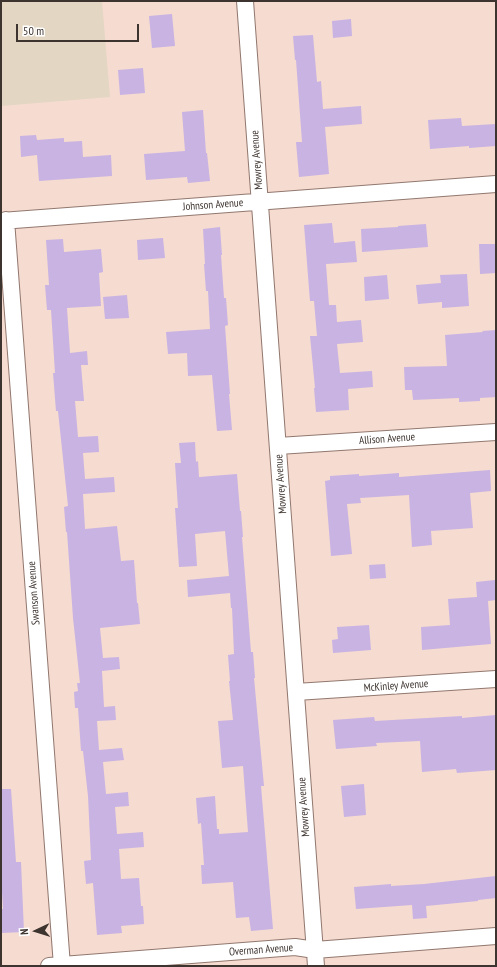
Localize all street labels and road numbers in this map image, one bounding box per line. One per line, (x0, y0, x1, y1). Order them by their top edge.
street label: Mowrey Avenue (248, 130, 266, 190)
street label: Johnson Avenue (182, 196, 244, 214)
street label: Allison Avenue (359, 430, 415, 448)
street label: Mowrey Avenue (272, 454, 290, 514)
street label: Swanson Avenue (25, 561, 43, 625)
street label: McKinley Avenue (363, 677, 429, 695)
street label: Mowrey Avenue (295, 777, 313, 837)
street label: Overman Avenue (228, 941, 294, 959)

